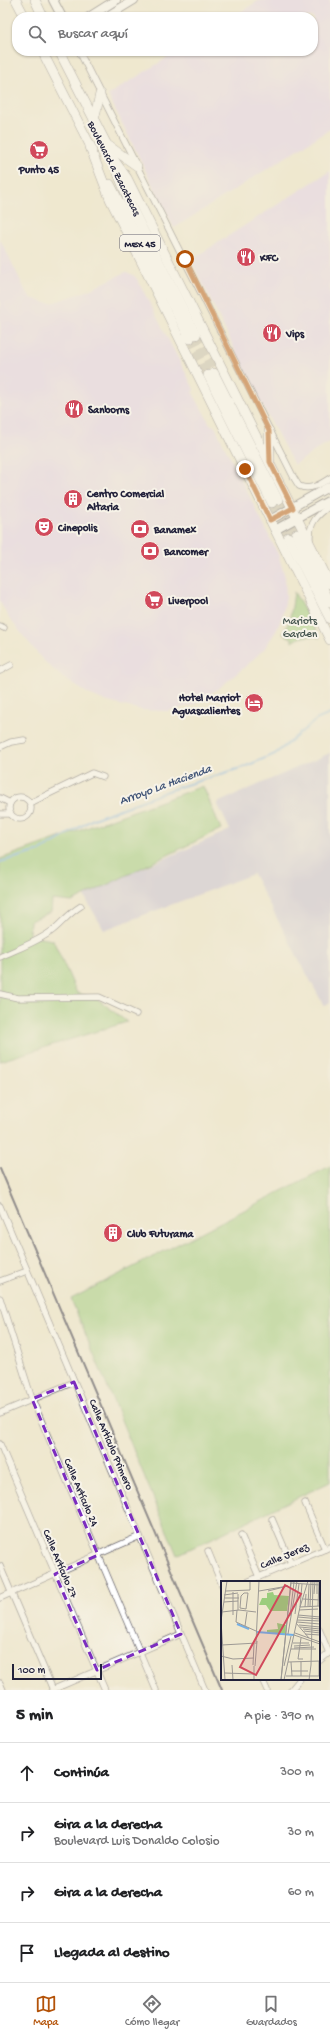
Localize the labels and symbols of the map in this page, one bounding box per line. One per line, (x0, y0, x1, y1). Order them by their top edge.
street label: Boulevard a Zacatecas (84, 119, 143, 219)
supermarket icon: Punto 45 (28, 139, 50, 161)
place label: Punto 45 (18, 164, 59, 177)
road number: MEX 45 (120, 235, 160, 251)
restaurant icon: KFC (235, 246, 257, 268)
route start (176, 250, 194, 268)
place label: KFC (259, 253, 279, 265)
restaurant icon: Vips (261, 322, 283, 344)
place label: Vips (285, 329, 305, 341)
restaurant icon: Sanborns (63, 398, 85, 420)
place label: Sanborns (88, 405, 130, 417)
route end (236, 460, 254, 478)
building icon: Centro Comercial Altaria (62, 488, 84, 510)
place label: Centro Comercial Altaria (86, 488, 165, 514)
theatre icon: Cinepolis (33, 516, 55, 538)
bank icon: Banamex (129, 518, 151, 540)
place label: Cinepolis (57, 523, 98, 535)
place label: Banamex (153, 525, 197, 537)
bank icon: Bancomer (139, 540, 161, 562)
place label: Bancomer (163, 547, 209, 559)
supermarket icon: Liverpool (143, 589, 165, 611)
place label: Liverpool (168, 596, 209, 608)
park label: Mariots Garden (283, 616, 318, 641)
place label: Hotel Marriot Aguascalientes (171, 692, 242, 719)
hotel icon: Hotel Marriot Aguascalientes (243, 692, 265, 714)
water label: Arroyo La Hacienda (118, 762, 215, 809)
building icon: Club Futurama (102, 1222, 124, 1244)
place label: Club Futurama (126, 1228, 194, 1241)
street label: Calle Artículo Primero (86, 1398, 135, 1492)
street label: Calle Artículo 24 (60, 1457, 100, 1529)
street label: Calle Artículo 27 (39, 1528, 79, 1600)
street label: Calle Jerez (259, 1541, 312, 1572)
inset map (221, 1581, 320, 1680)
scale bar (12, 1662, 102, 1681)

